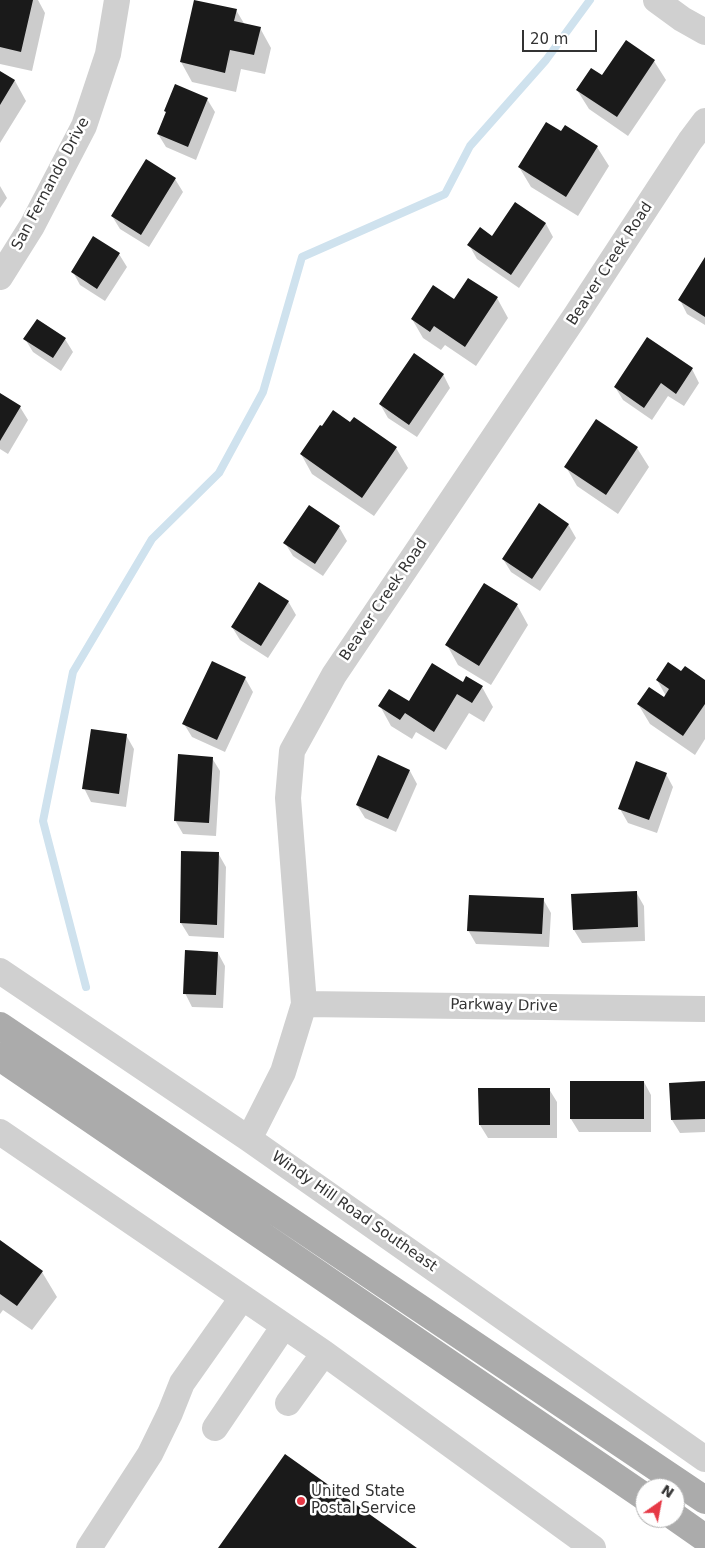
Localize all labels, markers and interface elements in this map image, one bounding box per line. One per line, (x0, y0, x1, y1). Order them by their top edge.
scale bar (525, 20, 600, 52)
text: 20 m (530, 30, 568, 48)
street label: San Fernando Drive (8, 115, 94, 253)
street label: Beaver Creek Road (563, 199, 657, 329)
street label: Beaver Creek Road (336, 535, 432, 665)
street label: Parkway Drive (450, 996, 558, 1016)
street label: Windy Hill Road Southeast (268, 1148, 440, 1276)
north arrow (635, 1478, 685, 1528)
text: N (658, 1481, 677, 1501)
place label: United State Postal Service (311, 1483, 416, 1518)
marker: United State Postal Service (295, 1495, 307, 1507)

